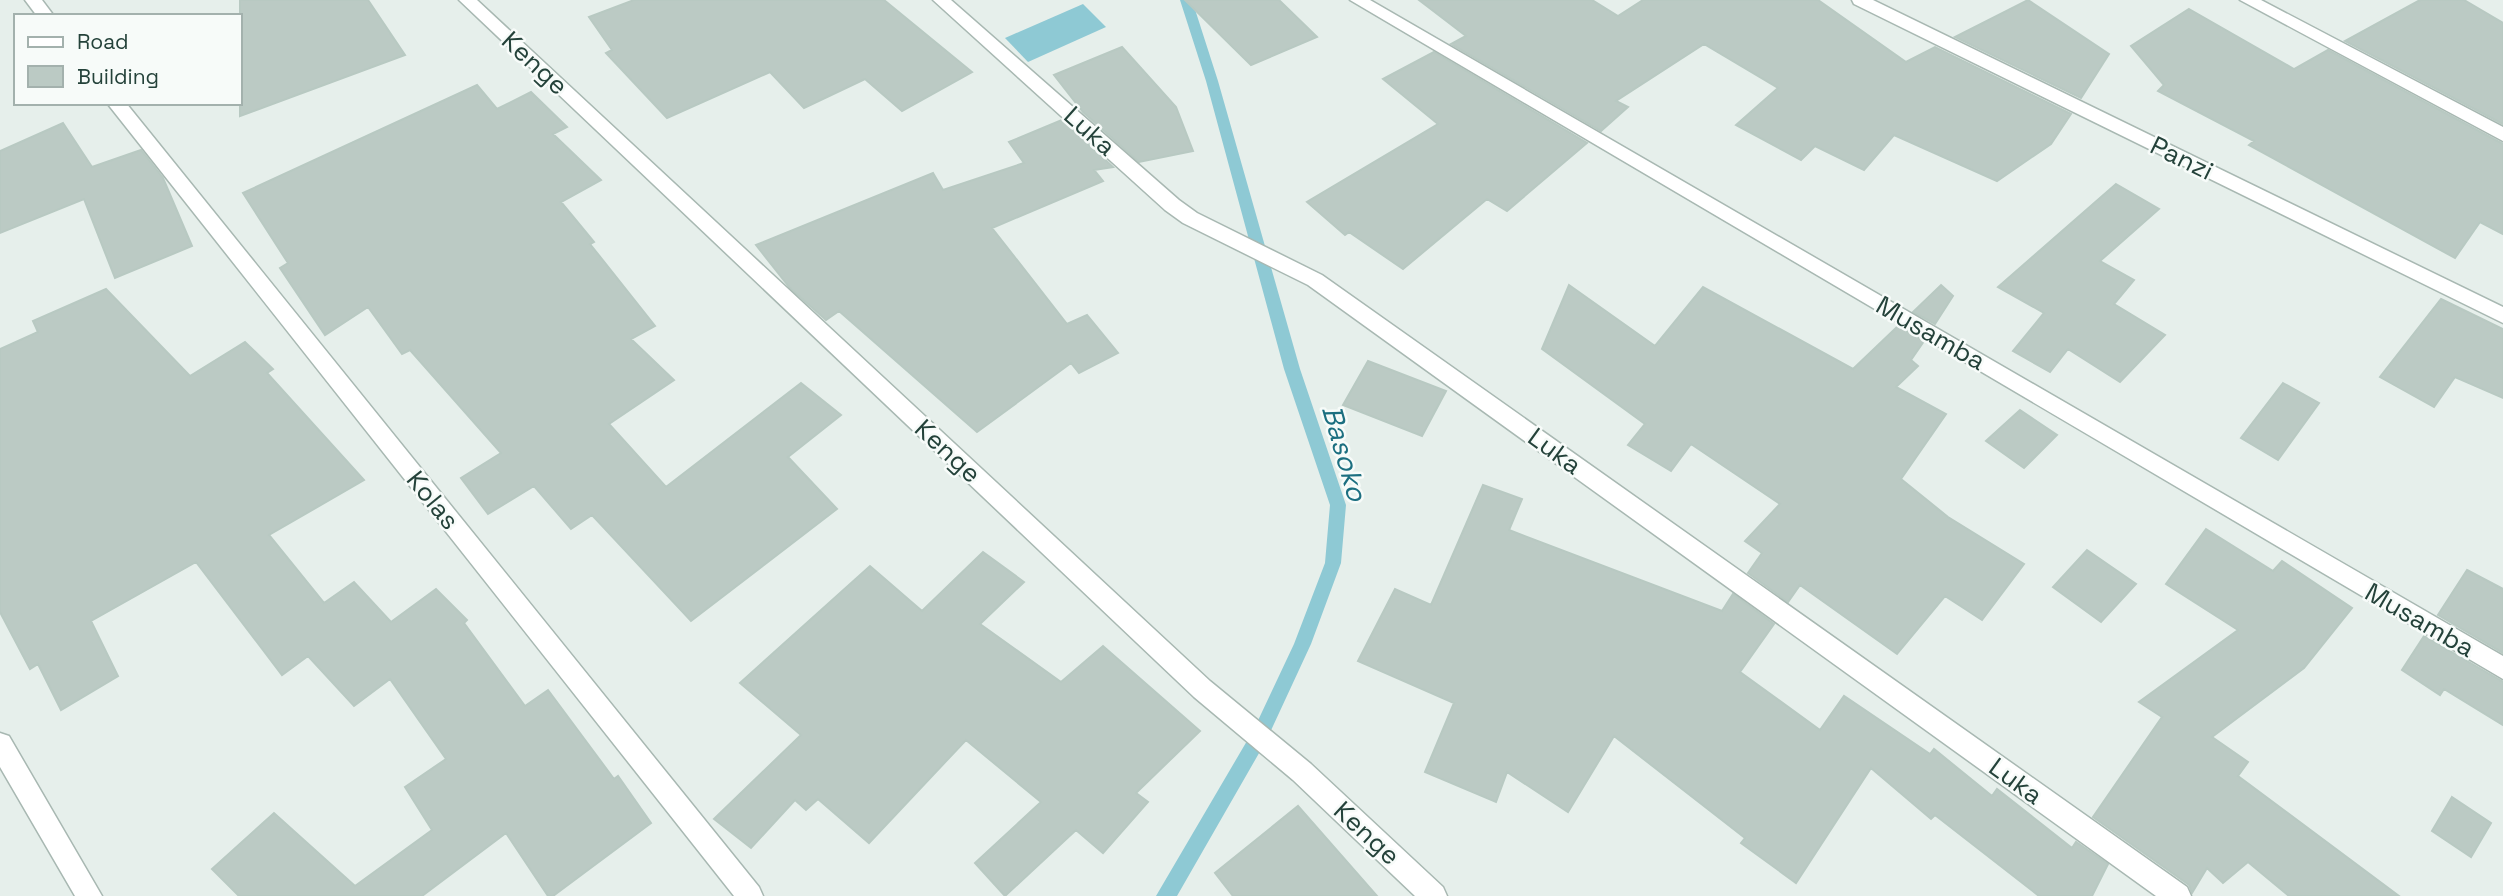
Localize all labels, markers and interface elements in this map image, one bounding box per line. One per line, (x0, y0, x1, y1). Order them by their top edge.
legend (14, 14, 242, 105)
street label: Kenge (495, 24, 575, 102)
text: Road (77, 28, 129, 55)
text: Building (77, 63, 159, 90)
street label: Luka (1057, 99, 1123, 163)
street label: Panzi (2145, 128, 2219, 188)
street label: Musamba (1870, 288, 1992, 378)
water label: Basoko (1314, 401, 1376, 506)
street label: Kenge (908, 412, 988, 490)
street label: Luka (1521, 420, 1589, 482)
street label: Kolas (399, 464, 467, 536)
street label: Musamba (2359, 575, 2481, 665)
street label: Luka (1982, 750, 2050, 812)
street label: Kenge (1327, 794, 1407, 872)

